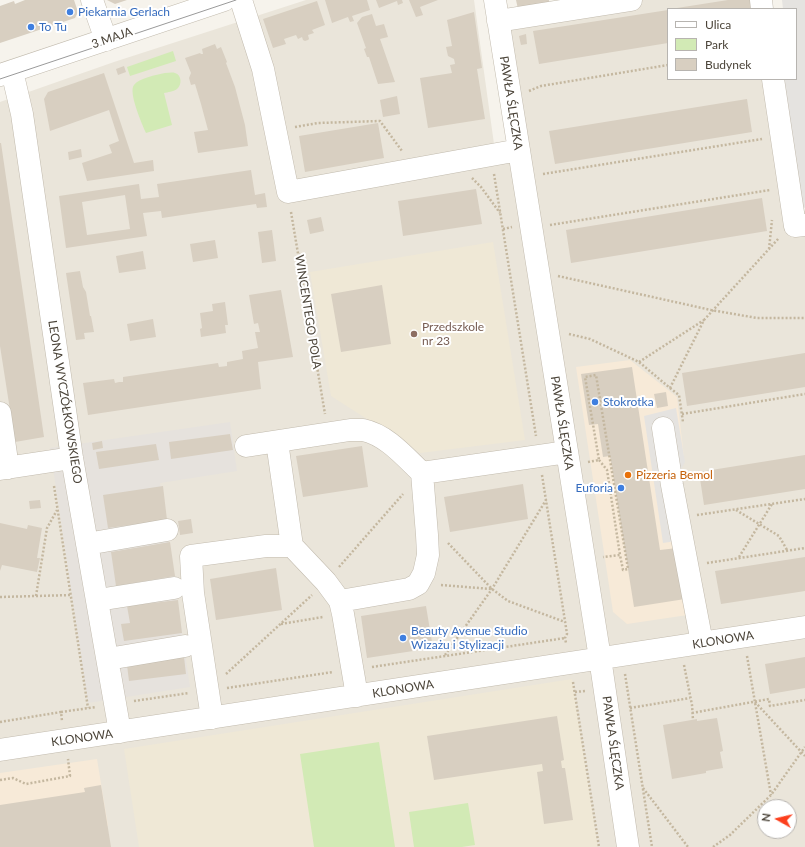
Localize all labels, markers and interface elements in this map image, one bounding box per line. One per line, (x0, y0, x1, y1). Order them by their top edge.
place label: Piekarnia Gerlach (78, 5, 170, 19)
marker: Piekarnia Gerlach (65, 7, 75, 17)
legend (667, 8, 797, 80)
text: Ulica (705, 17, 731, 32)
place label: To Tu (39, 20, 67, 34)
marker: To Tu (26, 22, 36, 32)
street label: 3 MAJA (90, 24, 134, 52)
text: Park (705, 37, 728, 52)
street label: PAWŁA ŚLĘCZKA (496, 55, 526, 151)
text: Budynek (705, 57, 751, 72)
street label: WINCENTEGO POLA (292, 254, 324, 370)
street label: LEONA WYCZÓŁKOWSKIEGO (45, 319, 85, 485)
place label: Przedszkole nr 23 (422, 320, 484, 348)
marker: Przedszkole nr 23 (409, 329, 419, 339)
street label: PAWŁA ŚLĘCZKA (547, 375, 577, 471)
place label: Stokrotka (603, 395, 654, 409)
marker: Stokrotka (590, 397, 600, 407)
place label: Pizzeria Bemol (636, 468, 713, 482)
marker: Pizzeria Bemol (623, 470, 633, 480)
place label: Euforia (576, 481, 613, 495)
marker: Euforia (616, 483, 626, 493)
place label: Beauty Avenue Studio Wizażu i Stylizacji (411, 624, 528, 652)
street label: KLONOWA (691, 628, 755, 652)
marker: Beauty Avenue Studio Wizażu i Stylizacji (398, 633, 408, 643)
street label: KLONOWA (371, 677, 435, 701)
street label: PAWŁA ŚLĘCZKA (599, 695, 627, 791)
street label: KLONOWA (50, 727, 114, 749)
north arrow (757, 799, 797, 839)
text: N (759, 812, 773, 823)

